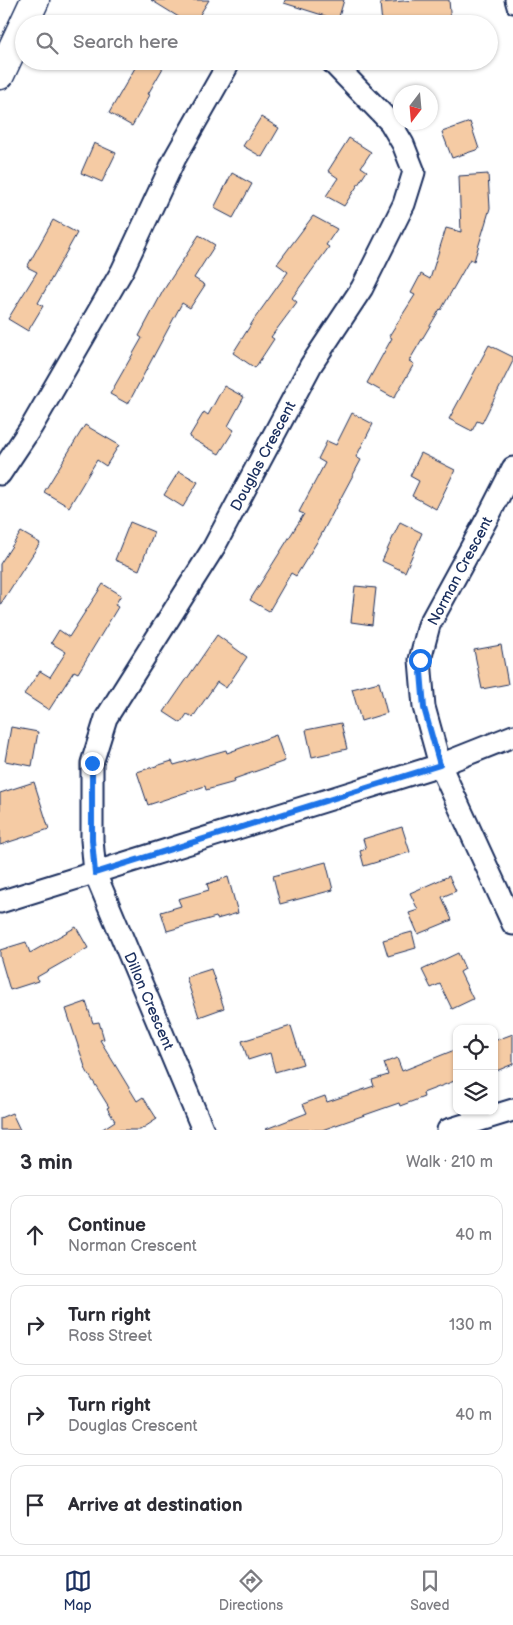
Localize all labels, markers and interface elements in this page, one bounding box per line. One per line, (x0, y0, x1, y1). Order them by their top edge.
search box (15, 15, 498, 70)
icon: search (33, 29, 61, 57)
text: Search here (73, 31, 178, 54)
north arrow (393, 85, 438, 130)
street label: Douglas Crescent (227, 398, 300, 514)
street label: Norman Crescent (424, 513, 497, 629)
route start (409, 649, 432, 672)
route end (81, 752, 104, 775)
street label: Dillon Crescent (119, 950, 178, 1053)
map controls (453, 1025, 498, 1115)
button: locate (453, 1025, 498, 1070)
button: layers (453, 1070, 498, 1115)
text: 3 min (20, 1150, 73, 1175)
text: Walk · 210 m (406, 1153, 493, 1172)
text: Continue (68, 1214, 146, 1237)
icon: ahead (21, 1221, 49, 1249)
text: 40 m (455, 1226, 492, 1245)
text: Norman Crescent (68, 1237, 197, 1256)
text: Turn right (68, 1304, 151, 1327)
icon: right (21, 1311, 49, 1339)
text: 130 m (449, 1316, 492, 1335)
text: Ross Street (68, 1327, 152, 1346)
text: Turn right (68, 1394, 151, 1417)
icon: right (21, 1401, 49, 1429)
text: 40 m (455, 1406, 492, 1425)
text: Douglas Crescent (68, 1417, 197, 1436)
icon: arrive (21, 1491, 49, 1519)
text: Arrive at destination (68, 1494, 243, 1517)
tab: Map (64, 1567, 92, 1614)
tab: Directions (219, 1567, 283, 1614)
tab: Saved (410, 1567, 449, 1614)

